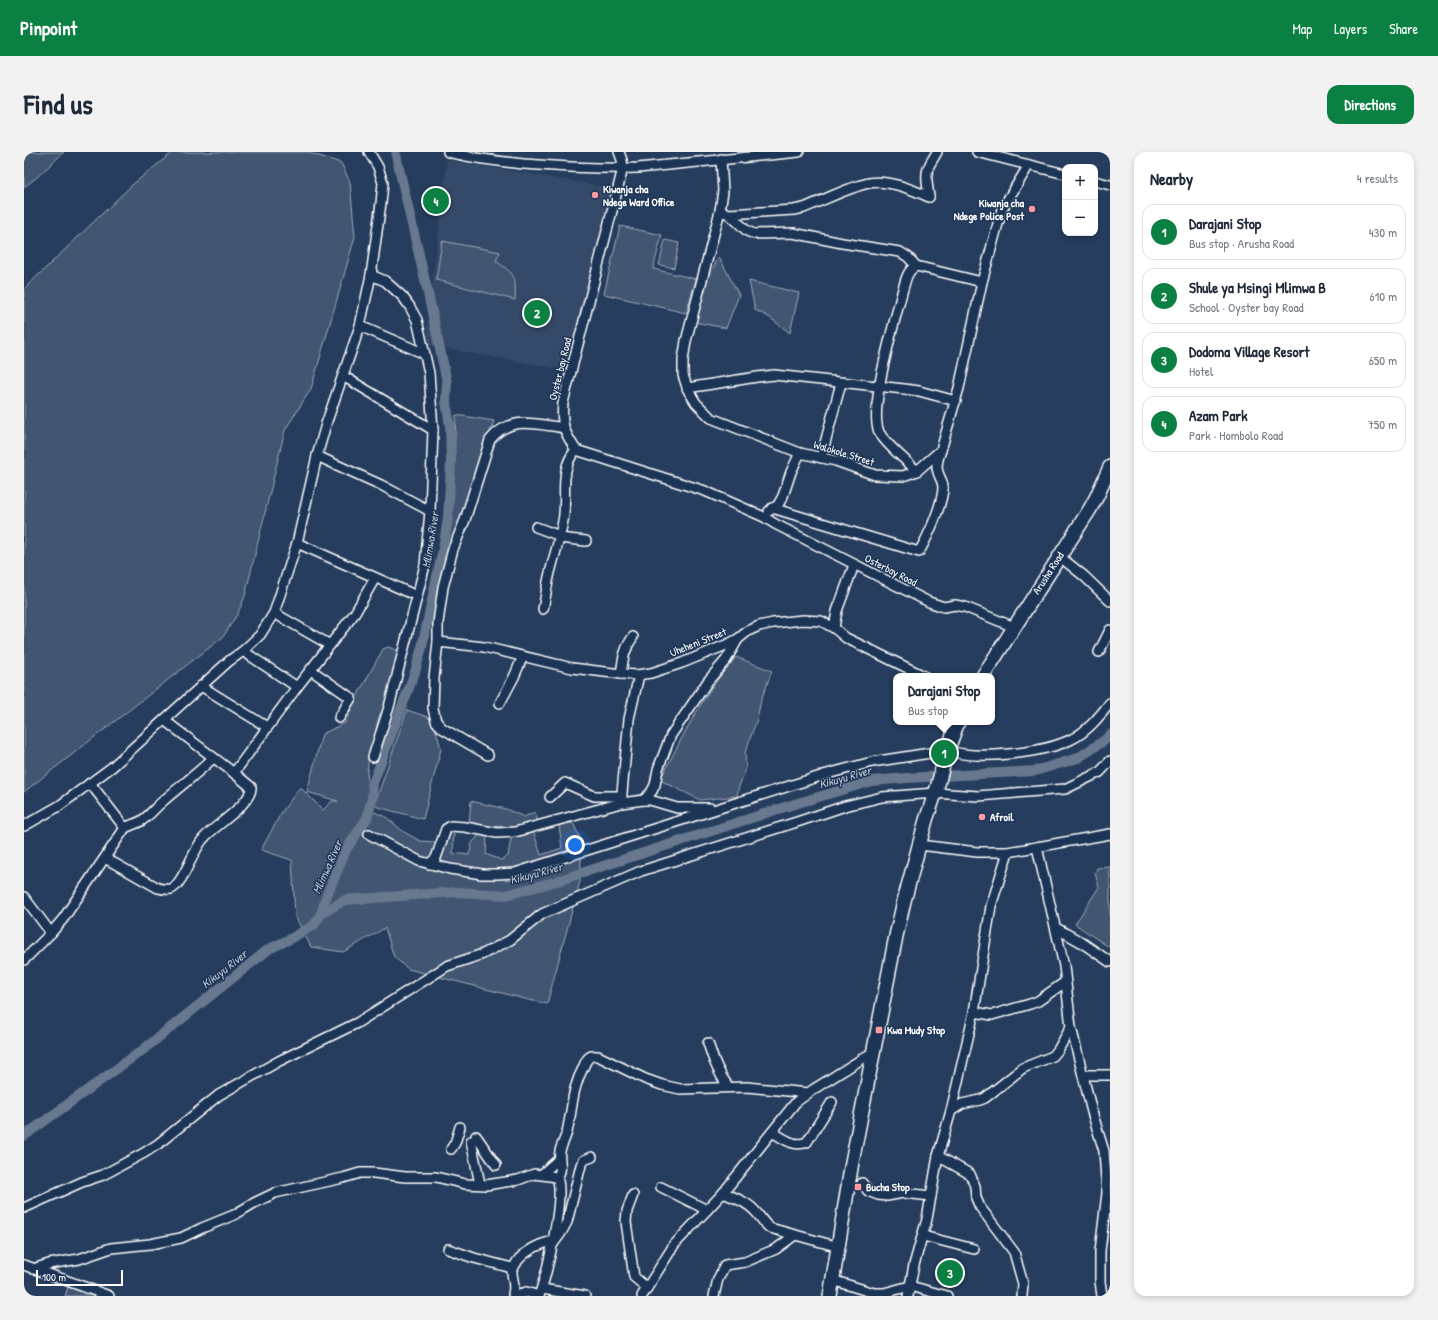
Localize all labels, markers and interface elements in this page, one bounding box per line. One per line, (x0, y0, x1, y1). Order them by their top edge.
text: Pinpoint (20, 15, 77, 41)
text: Map (1292, 19, 1312, 38)
text: Layers (1334, 19, 1367, 38)
text: Share (1389, 19, 1418, 38)
text: Find us (24, 85, 93, 123)
button: Directions (1327, 85, 1414, 124)
map controls (1062, 164, 1098, 236)
button: + (1062, 164, 1098, 200)
text: Nearby (1150, 167, 1193, 190)
text: 4 results (1357, 169, 1398, 187)
place label: Kiwanja cha Ndege Ward Office (603, 182, 675, 210)
pin: 4 (423, 186, 449, 216)
marker: Kiwanja cha Ndege Ward Office (590, 190, 600, 200)
place label: Kiwanja cha Ndege Police Post (954, 196, 1025, 224)
button: − (1062, 200, 1098, 236)
marker: Kiwanja cha Ndege Police Post (1027, 204, 1037, 214)
text: Darajani Stop (1189, 213, 1261, 234)
text: 1 (1162, 223, 1166, 241)
text: 430 m (1369, 223, 1397, 241)
text: Bus stop · Arusha Road (1189, 234, 1294, 252)
text: Shule ya Msingi Mlimwa B (1189, 277, 1326, 298)
text: 2 (1161, 287, 1167, 305)
text: 610 m (1369, 287, 1397, 305)
pin: 2 (524, 298, 550, 328)
text: School · Oyster bay Road (1189, 298, 1304, 316)
street label: Oyster bay Road (545, 336, 575, 402)
text: Dodoma Village Resort (1189, 341, 1309, 362)
text: 3 (1161, 351, 1167, 369)
text: 650 m (1369, 351, 1397, 369)
text: Hotel (1189, 362, 1213, 380)
text: Azam Park (1189, 405, 1247, 426)
text: 4 (1162, 415, 1166, 433)
text: 750 m (1367, 415, 1397, 433)
text: Park · Hombolo Road (1189, 426, 1283, 444)
street label: Walokole Street (812, 437, 876, 469)
water label: Mlimwa River (417, 509, 443, 569)
street label: Arusha Road (1029, 549, 1067, 597)
street label: Osterbay Road (863, 551, 920, 589)
street label: Uheheni Street (668, 624, 728, 660)
popup (893, 673, 995, 725)
text: Darajani Stop (908, 680, 980, 701)
text: Bus stop (908, 701, 948, 719)
pin: 1 (931, 738, 957, 768)
water label: Kikuyu River (817, 761, 874, 793)
place label: Afroil (990, 810, 1014, 824)
marker: Afroil (977, 812, 987, 822)
your location (565, 835, 585, 855)
water label: Mlimwa River (308, 836, 347, 896)
water label: Kikuyu River (508, 857, 565, 888)
water label: Kikuyu River (198, 945, 251, 992)
place label: Kwa Mudy Stop (887, 1023, 945, 1038)
marker: Kwa Mudy Stop (874, 1025, 884, 1035)
place label: Bucha Stop (866, 1180, 910, 1195)
marker: Bucha Stop (853, 1182, 863, 1192)
pin: 3 (937, 1258, 963, 1288)
scale bar (36, 1268, 123, 1287)
text: 100 m (42, 1270, 66, 1284)

